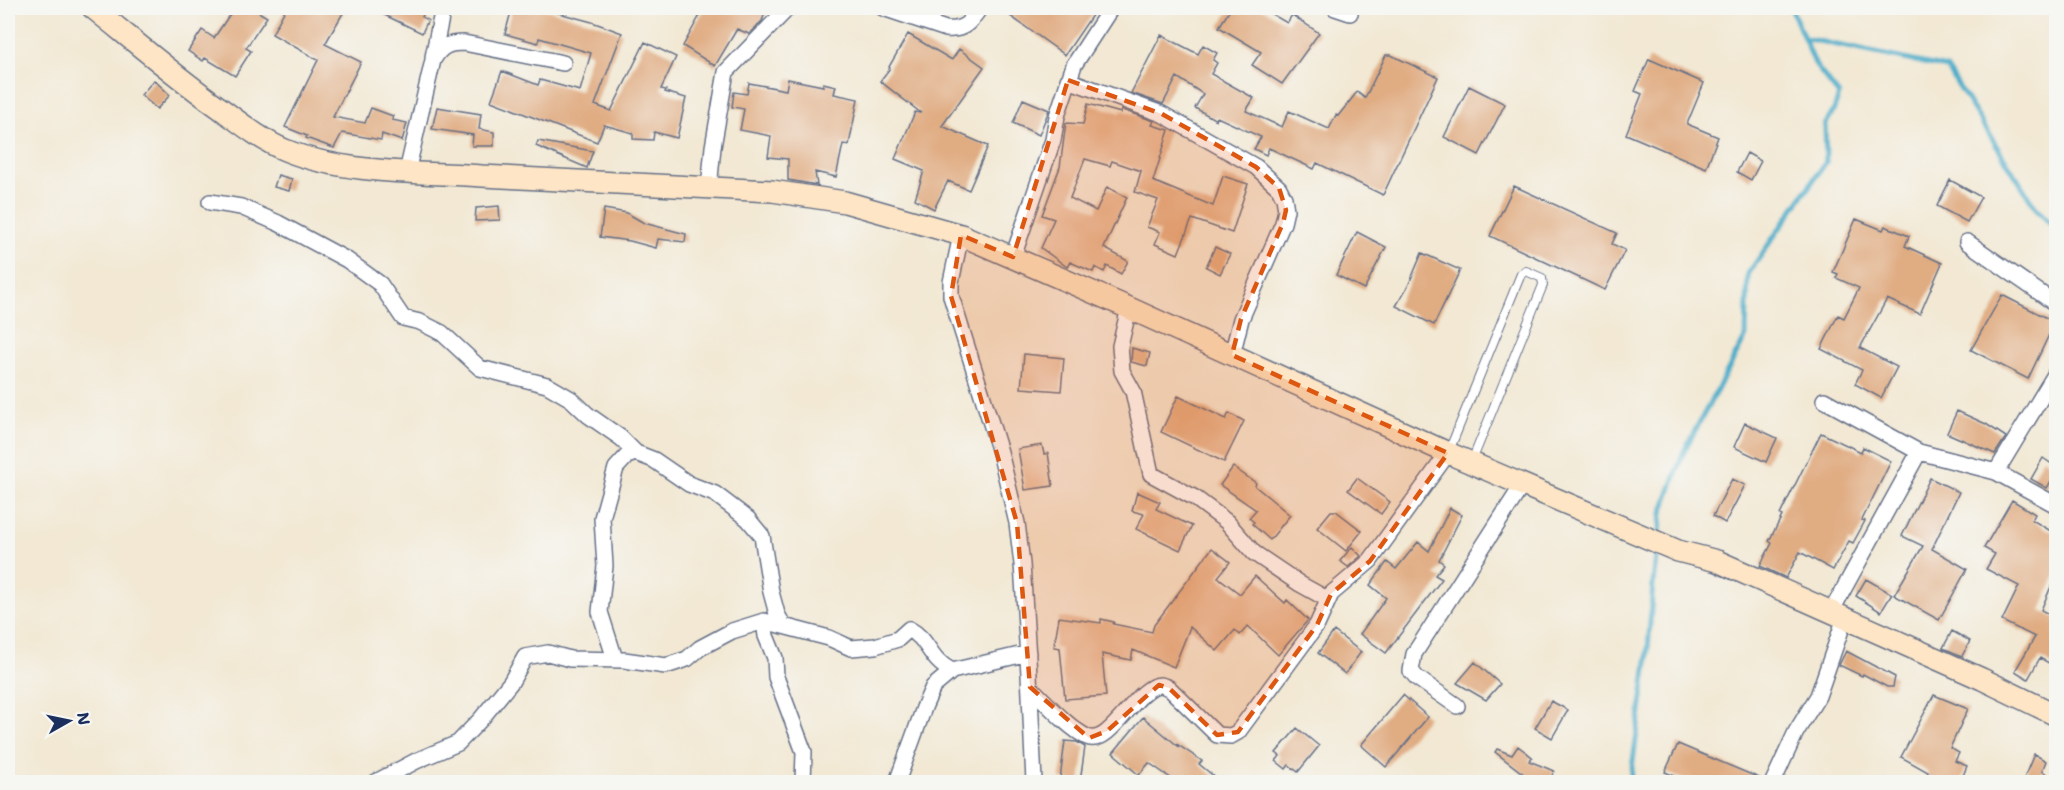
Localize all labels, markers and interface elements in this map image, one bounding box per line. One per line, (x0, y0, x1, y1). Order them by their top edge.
north arrow (39, 691, 99, 751)
text: N (72, 711, 95, 727)

